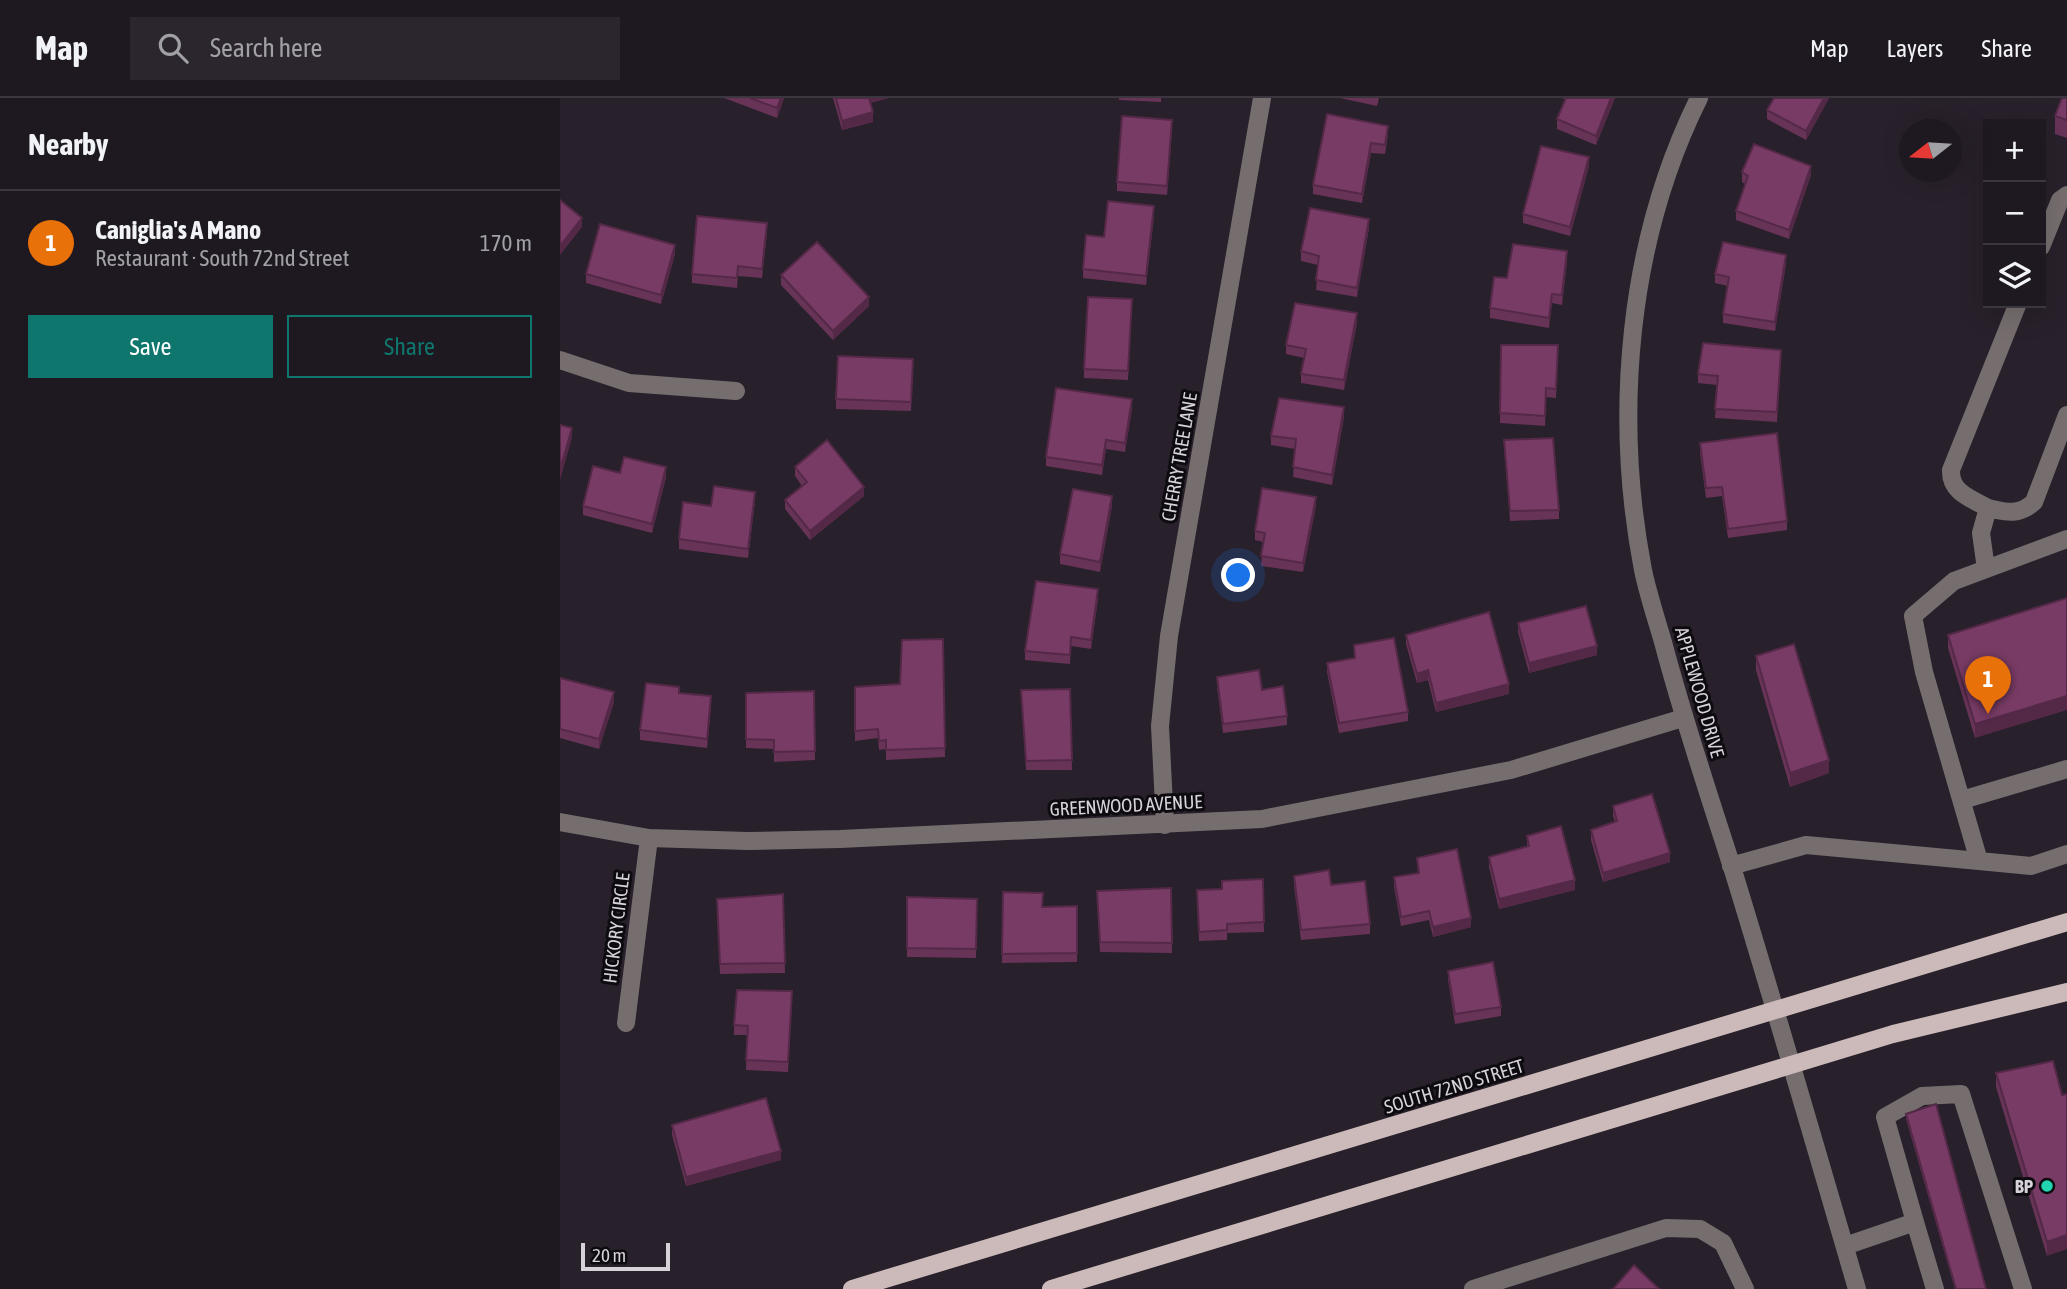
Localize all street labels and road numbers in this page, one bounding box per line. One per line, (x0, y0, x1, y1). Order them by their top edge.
street label: CHERRY TREE LANE (1157, 391, 1201, 523)
street label: APPLEWOOD DRIVE (1671, 624, 1729, 760)
street label: GREENWOOD AVENUE (1049, 790, 1203, 820)
street label: HICKORY CIRCLE (598, 871, 634, 985)
street label: SOUTH 72ND STREET (1381, 1054, 1527, 1118)

